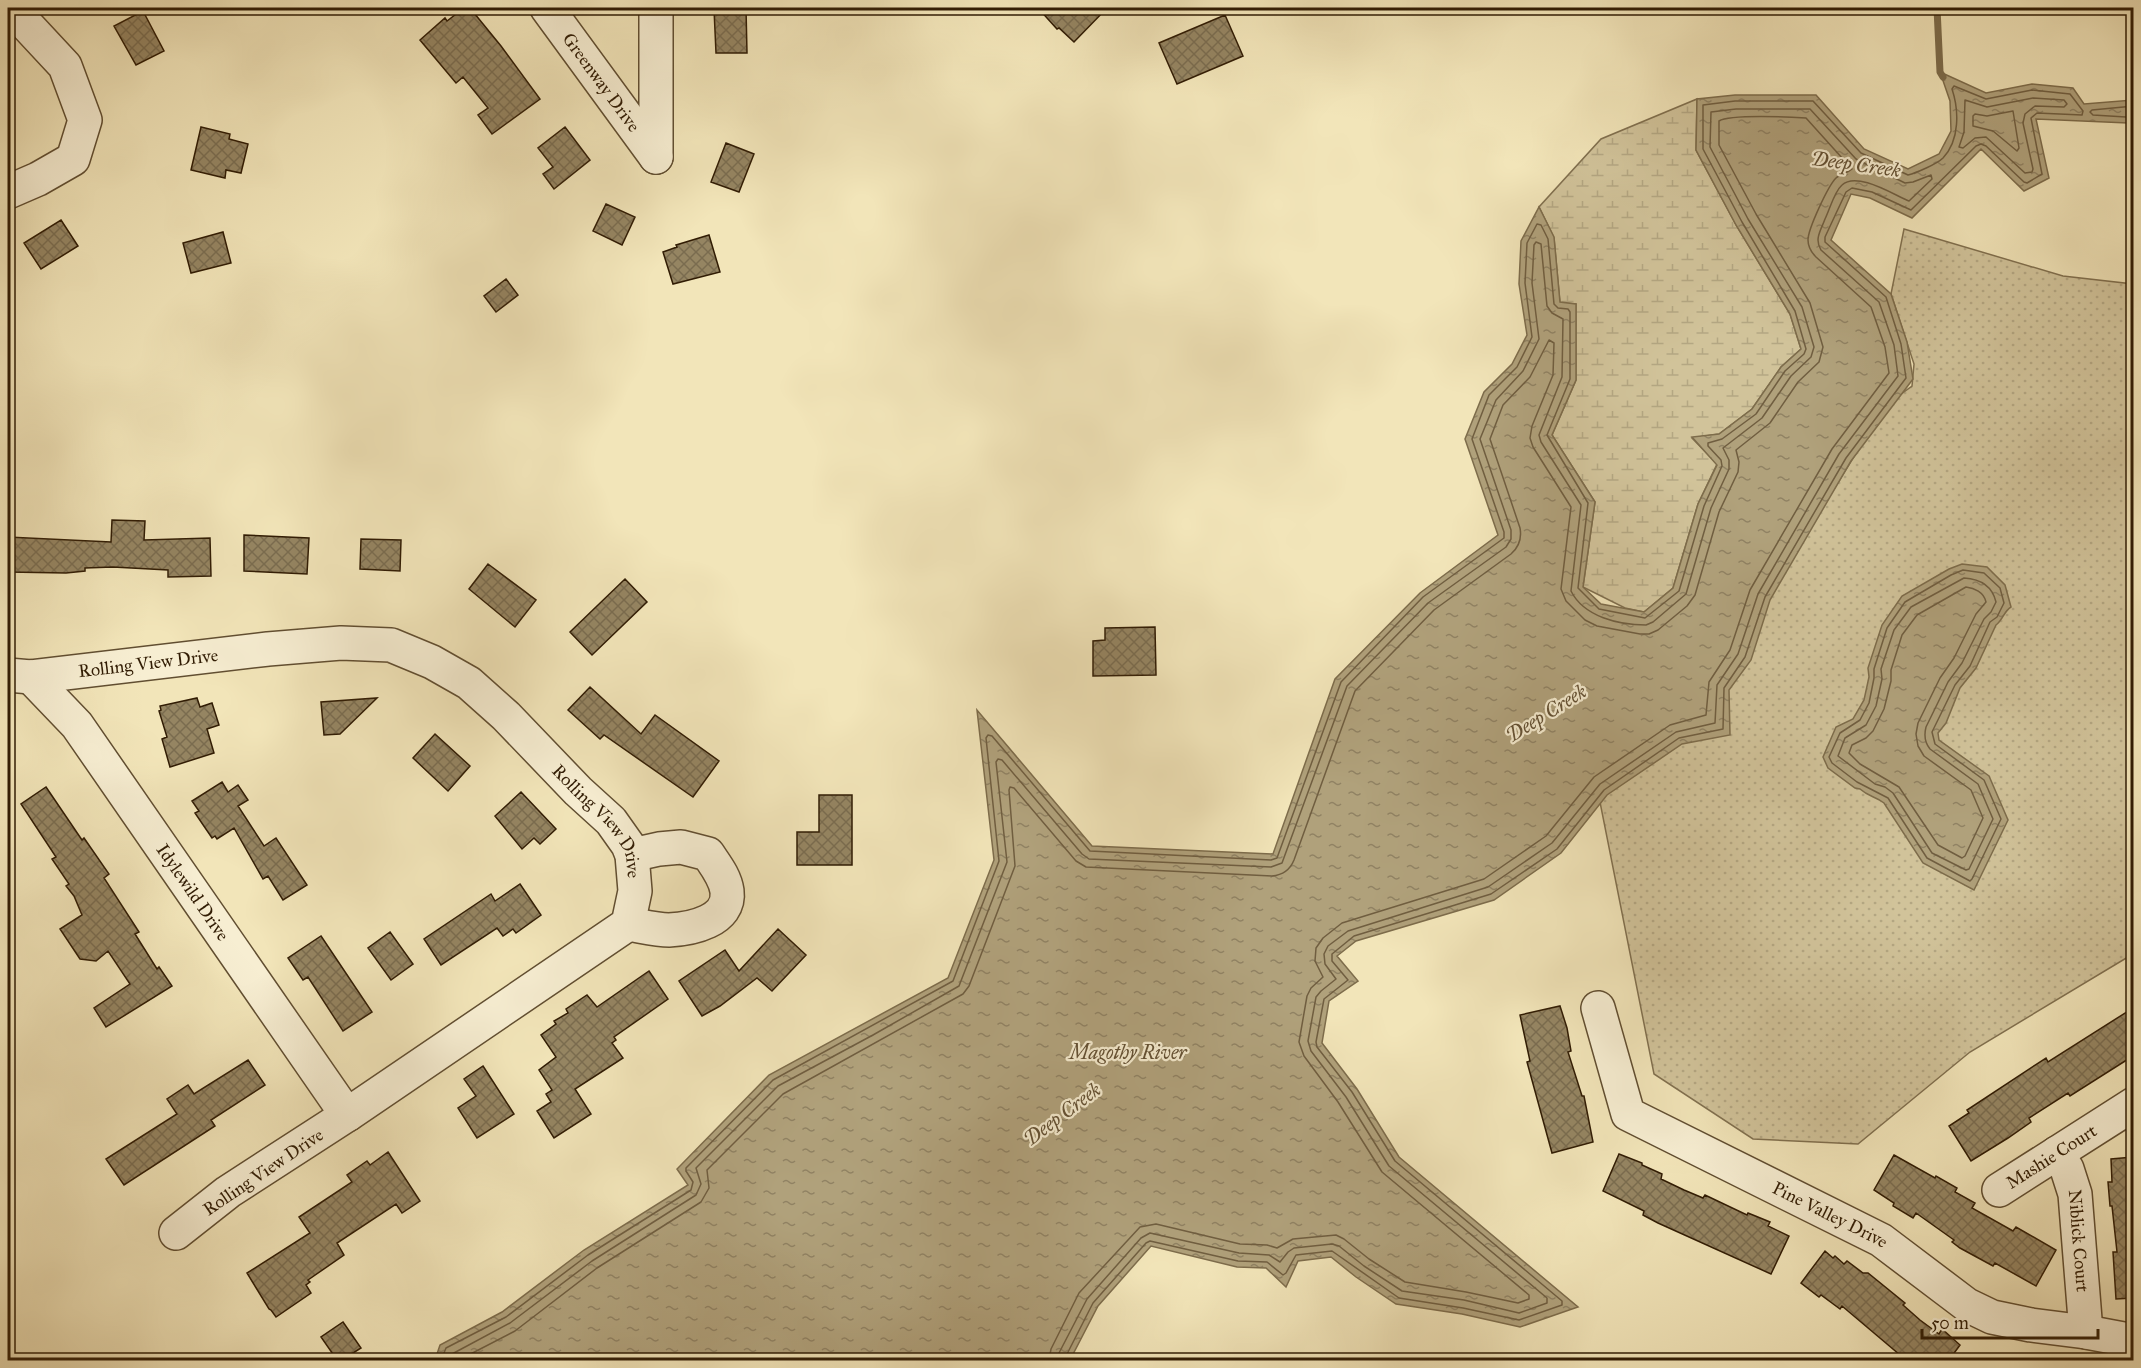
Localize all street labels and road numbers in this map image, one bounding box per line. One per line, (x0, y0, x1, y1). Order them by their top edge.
street label: Greenway Drive (558, 28, 645, 136)
street label: Rolling View Drive (77, 644, 219, 682)
street label: Rolling View Drive (547, 760, 645, 879)
street label: Idylewild Drive (152, 840, 234, 945)
street label: Mashie Court (2002, 1119, 2101, 1194)
street label: Rolling View Drive (199, 1124, 328, 1221)
street label: Pine Valley Drive (1769, 1177, 1893, 1253)
street label: Niblick Court (2064, 1189, 2094, 1293)

